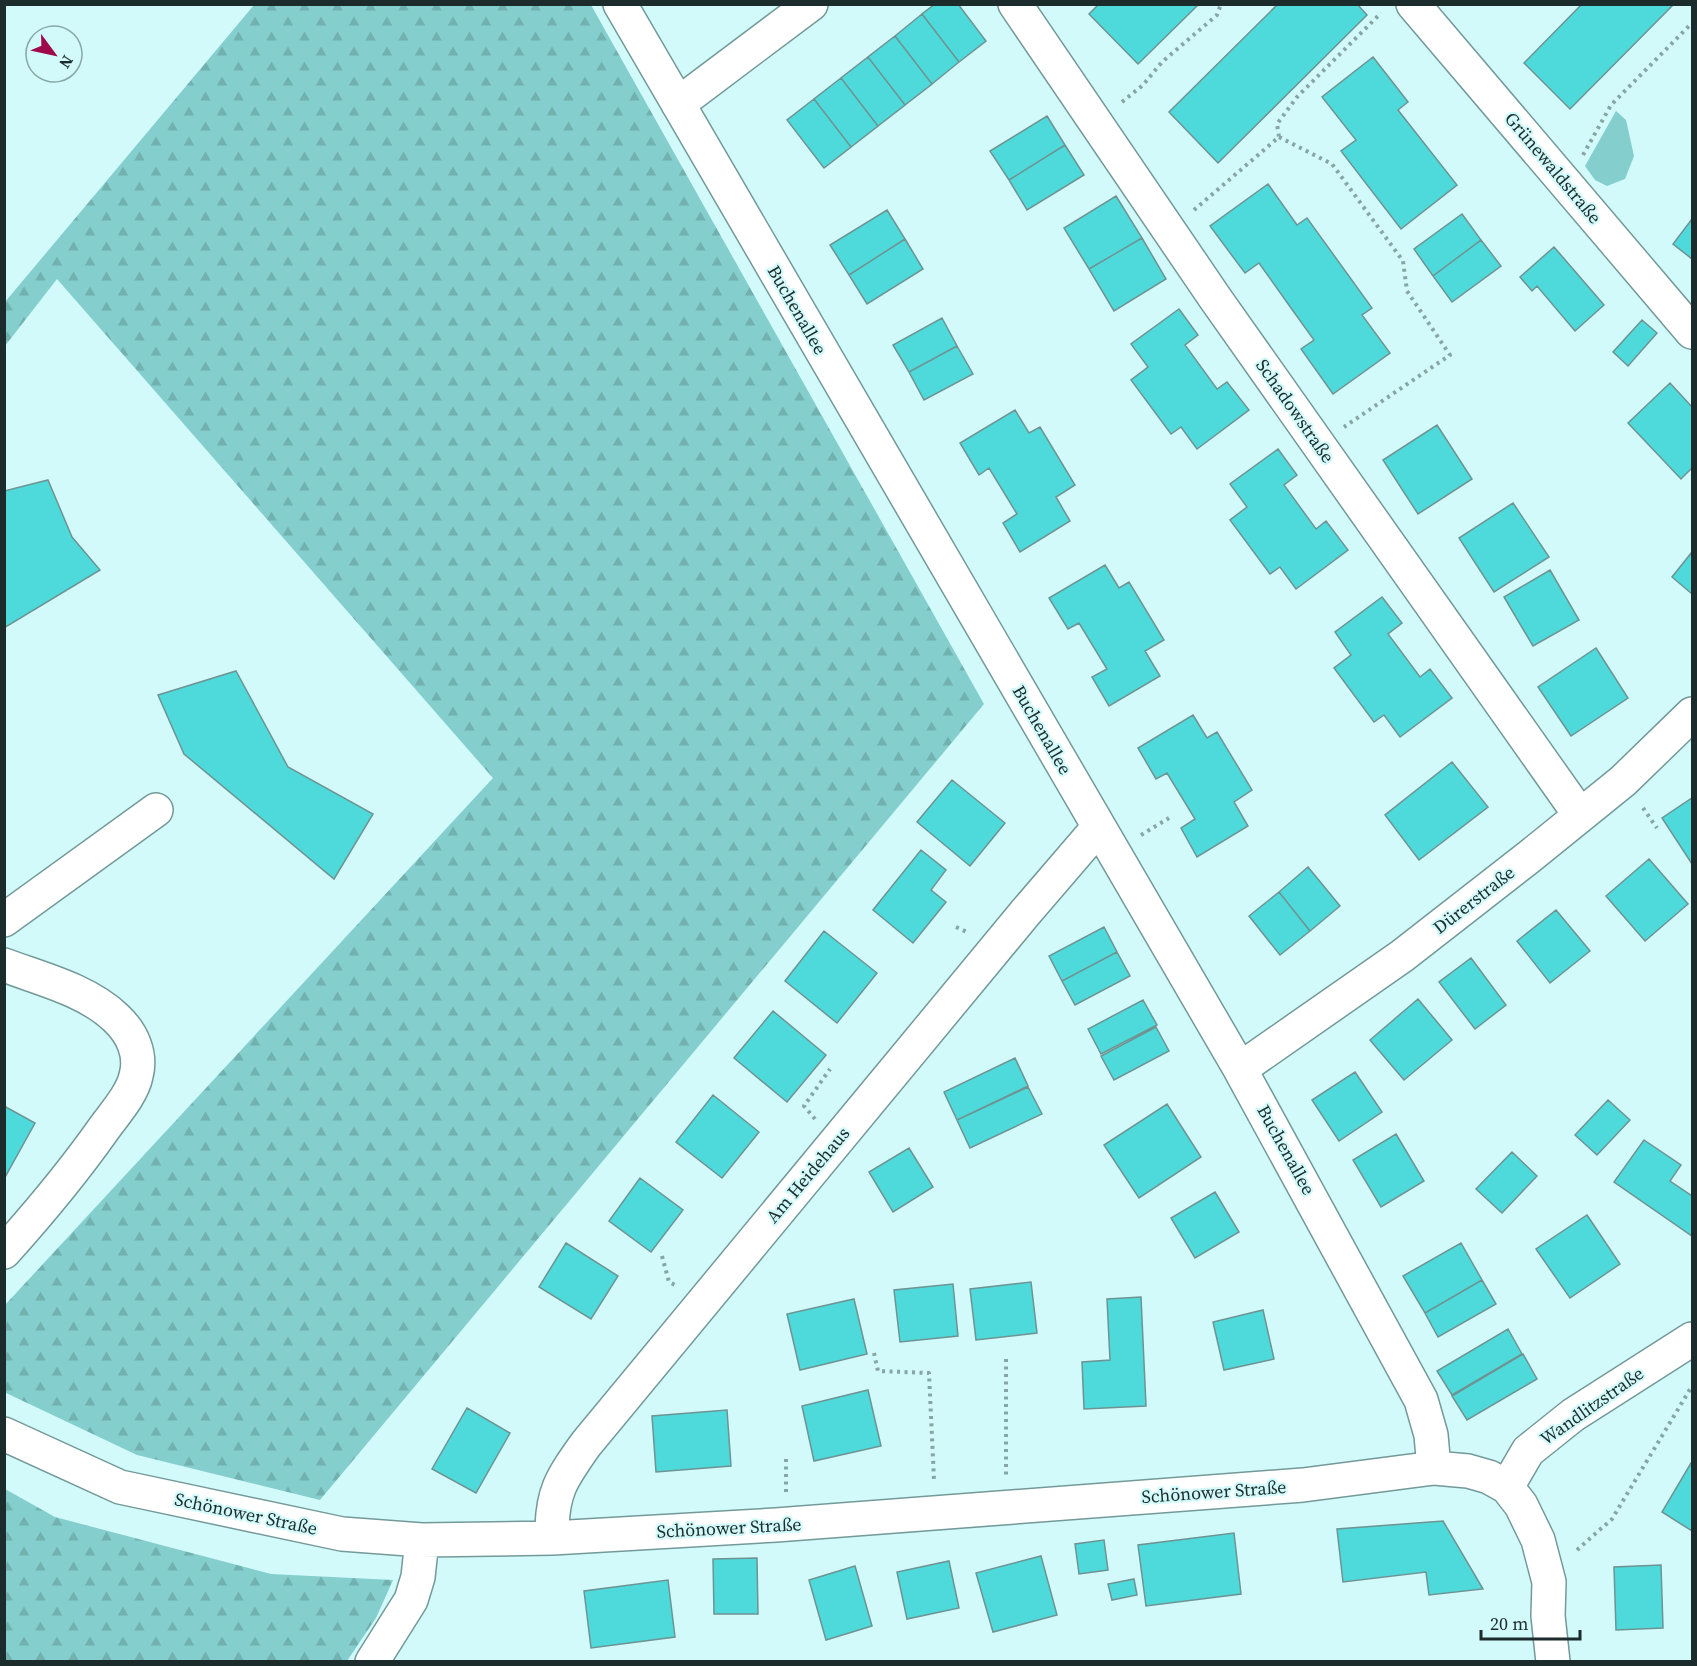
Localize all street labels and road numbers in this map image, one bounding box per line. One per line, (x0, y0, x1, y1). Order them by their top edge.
street label: Grünewaldstraße (1499, 107, 1607, 229)
street label: Buchenallee (762, 261, 833, 359)
street label: Schadowstraße (1250, 354, 1341, 468)
street label: Buchenallee (1007, 681, 1078, 779)
street label: Dürerstraße (1428, 860, 1520, 939)
street label: Buchenallee (1251, 1100, 1321, 1199)
street label: Am Heidehaus (760, 1121, 855, 1228)
street label: Wandlitzstraße (1535, 1361, 1648, 1451)
street label: Schönower Straße (1141, 1474, 1287, 1509)
street label: Schönower Straße (173, 1486, 320, 1541)
street label: Schönower Straße (656, 1511, 802, 1544)

